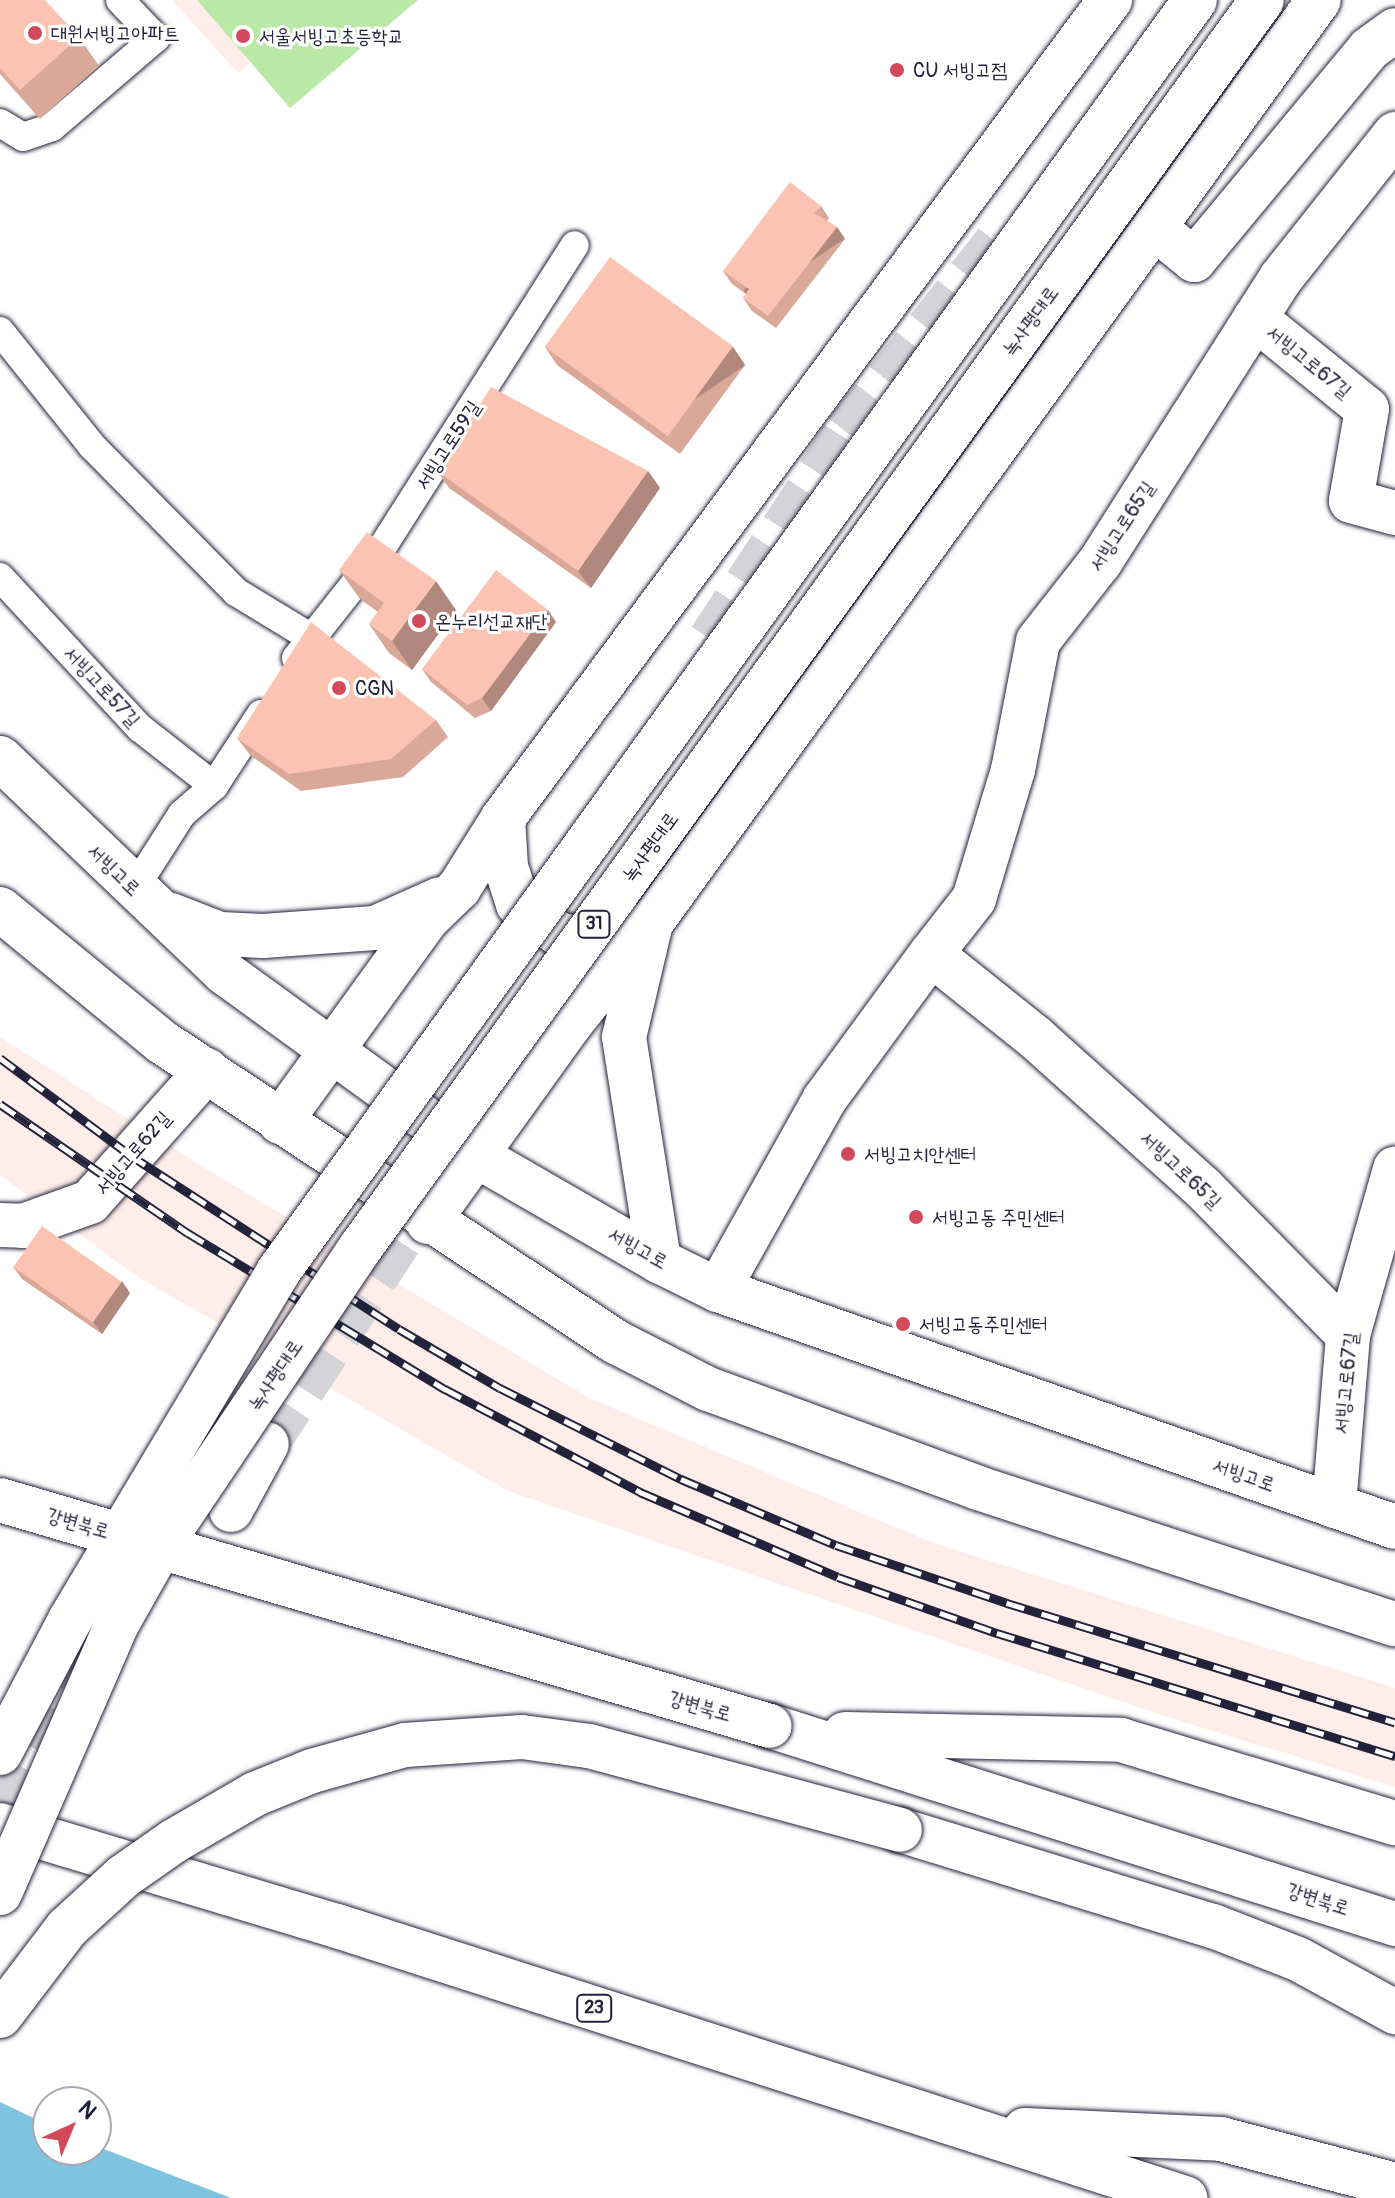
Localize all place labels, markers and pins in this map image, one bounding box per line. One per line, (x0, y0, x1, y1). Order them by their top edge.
place label: 대원서빙고아파트 (51, 21, 180, 45)
marker: 대원서빙고아파트 (26, 24, 44, 42)
place label: 서울서빙고초등학교 (259, 24, 404, 48)
marker: 서울서빙고초등학교 (234, 27, 252, 45)
place label: CU 서빙고점 (913, 58, 1007, 82)
marker: CU 서빙고점 (888, 61, 906, 79)
place label: 온누리선교재단 (435, 609, 548, 633)
marker: 온누리선교재단 (410, 612, 428, 630)
place label: CGN (355, 676, 394, 700)
marker: CGN (330, 679, 348, 697)
place label: 서빙고치안센터 (864, 1142, 977, 1166)
marker: 서빙고치안센터 (839, 1145, 857, 1163)
place label: 서빙고동 주민센터 (932, 1205, 1065, 1229)
marker: 서빙고동 주민센터 (907, 1208, 925, 1226)
place label: 서빙고동주민센터 (919, 1312, 1048, 1336)
marker: 서빙고동주민센터 (894, 1315, 912, 1333)

